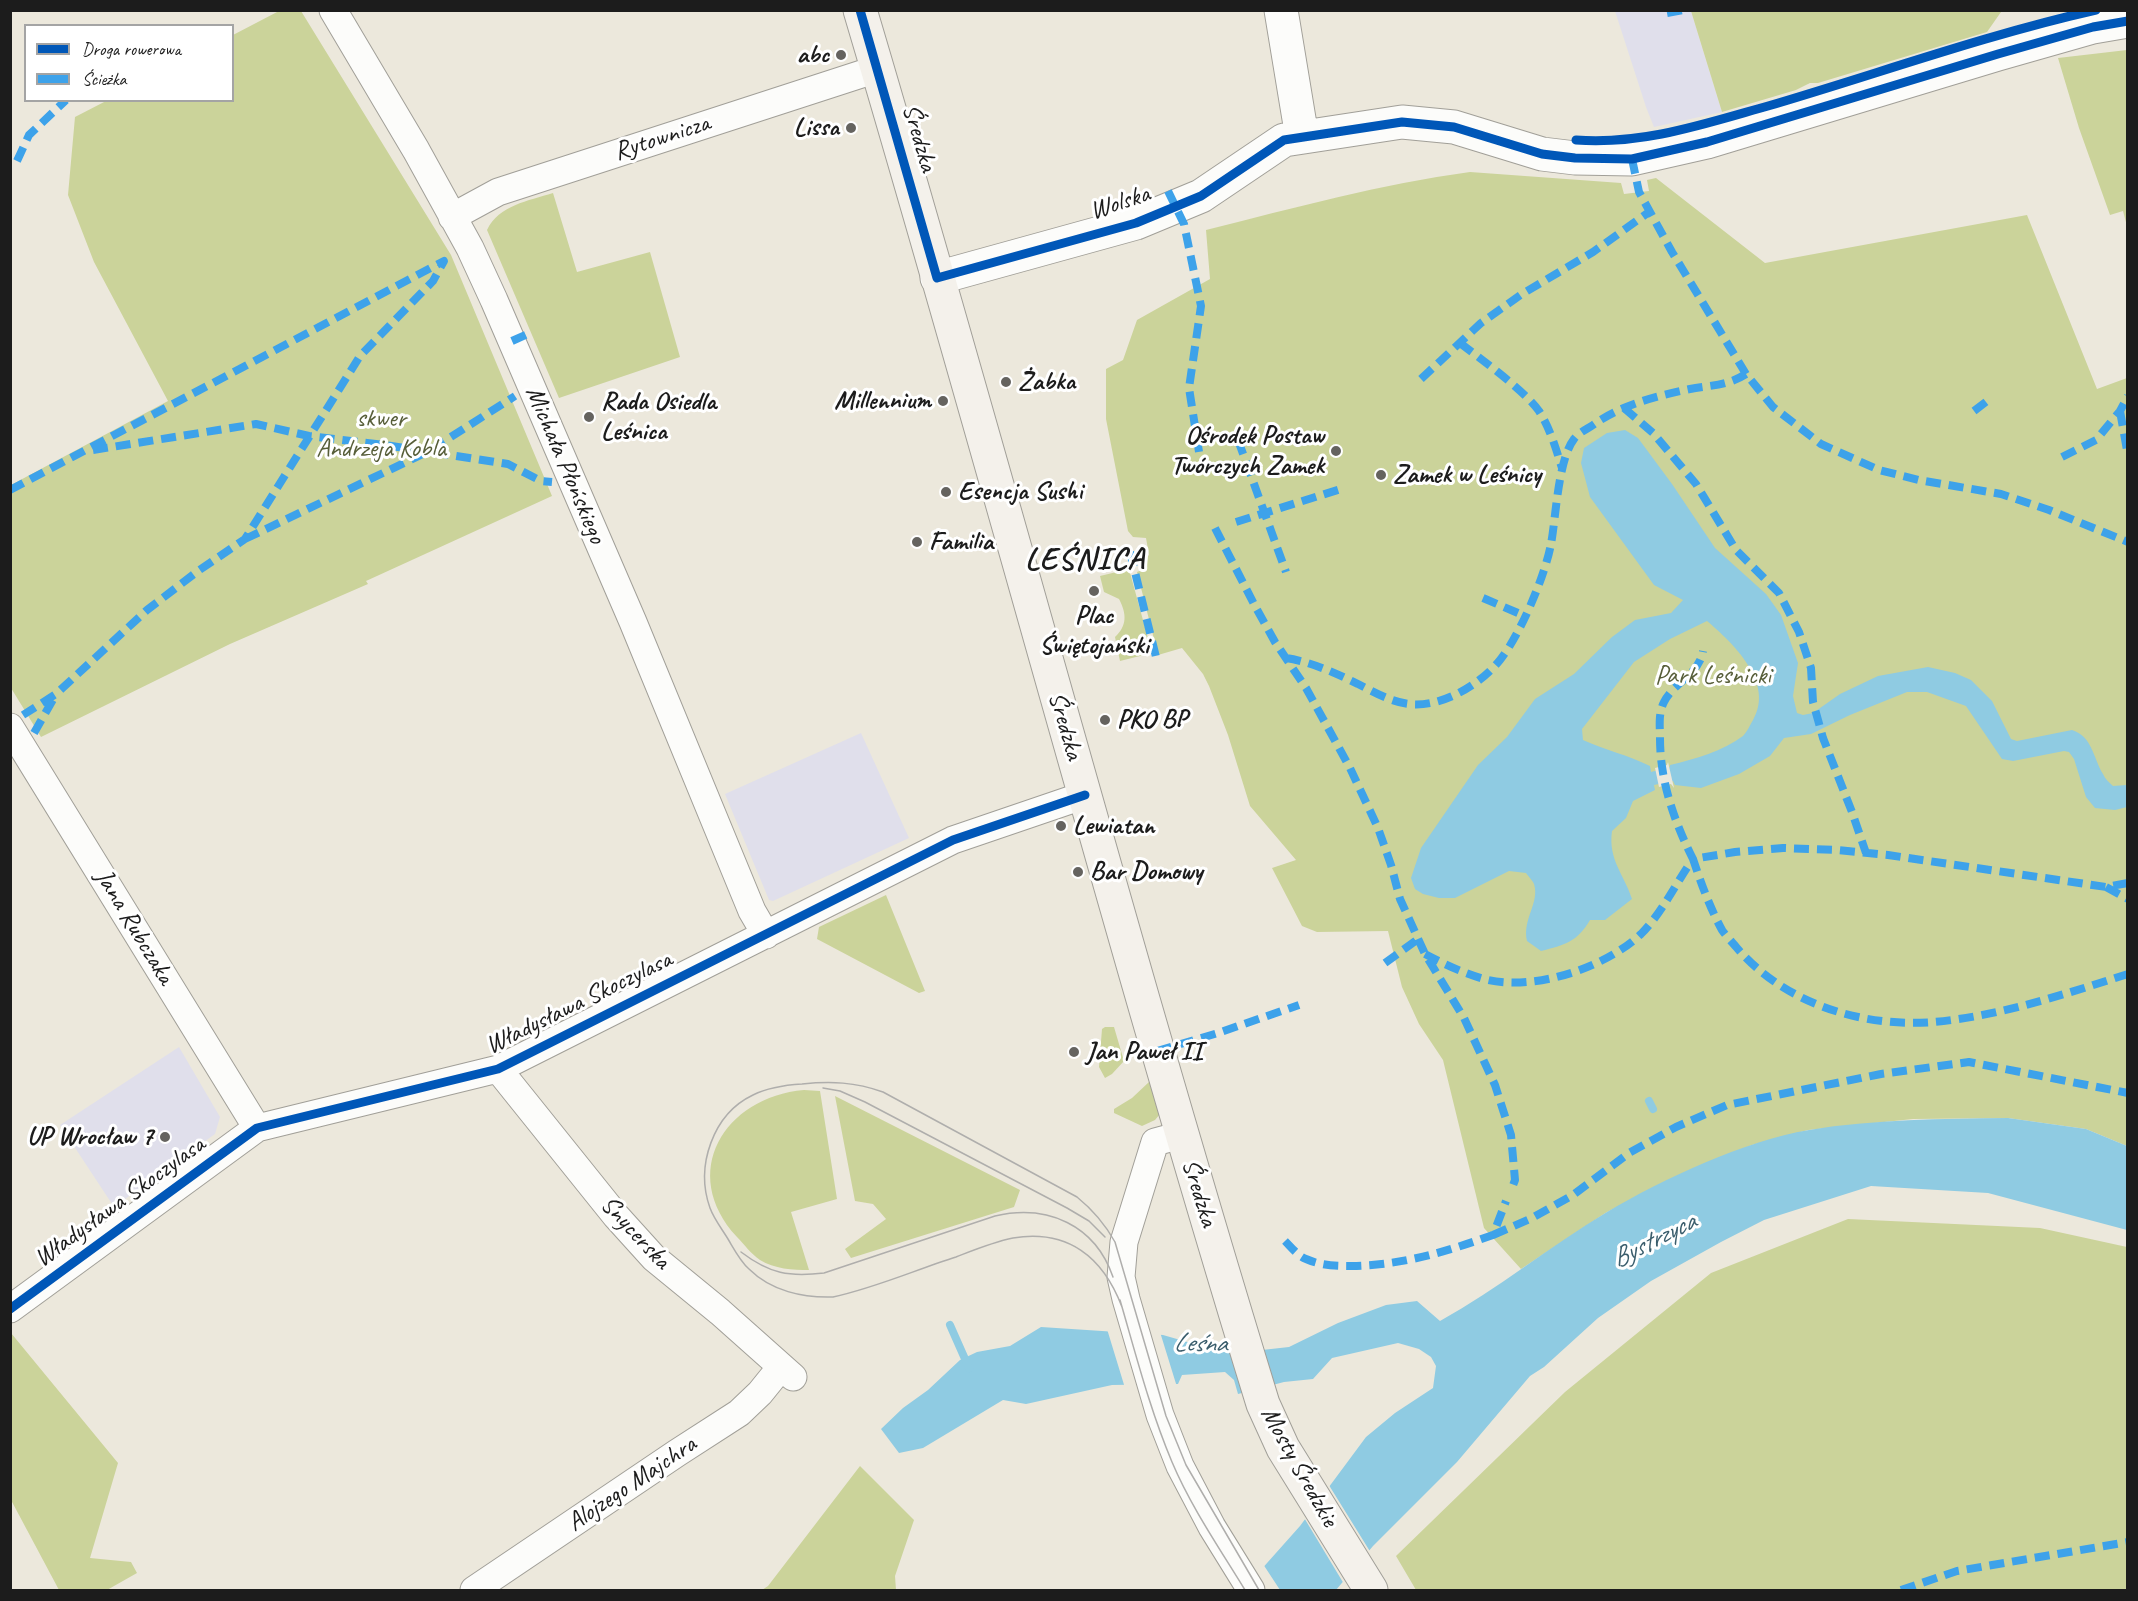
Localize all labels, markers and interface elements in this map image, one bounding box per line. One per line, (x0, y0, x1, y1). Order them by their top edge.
legend (24, 24, 234, 102)
text: Droga rowerowa (82, 38, 181, 60)
place label: abc (797, 39, 829, 71)
marker: abc (834, 48, 848, 62)
text: Ścieżka (82, 68, 126, 90)
street label: Średzka (895, 101, 943, 175)
street label: Rytownicza (610, 108, 714, 168)
place label: Lissa (794, 112, 839, 144)
marker: Lissa (844, 121, 858, 135)
street label: Wolska (1086, 179, 1154, 227)
place label: Żabka (1018, 366, 1075, 398)
marker: Żabka (999, 375, 1013, 389)
street label: Michała Płońskiego (518, 382, 612, 548)
place label: Millennium (834, 385, 931, 417)
place label: Rada Osiedla Leśnica (601, 386, 716, 448)
marker: Millennium (936, 394, 950, 408)
park label: skwer Andrzeja Kobla (316, 403, 446, 464)
marker: Rada Osiedla Leśnica (582, 410, 596, 424)
place label: Ośrodek Postaw Twórczych Zamek (1171, 420, 1324, 482)
marker: Ośrodek Postaw Twórczych Zamek (1329, 444, 1343, 458)
place label: Zamek w Leśnicy (1393, 459, 1541, 491)
marker: Zamek w Leśnicy (1374, 468, 1388, 482)
place label: Esencja Sushi (958, 476, 1082, 508)
marker: Esencja Sushi (939, 485, 953, 499)
place label: Familia (929, 526, 993, 558)
marker: Familia (910, 535, 924, 549)
district label: LEŚNICA (1025, 542, 1145, 580)
marker: Plac Świętojański (1087, 584, 1101, 598)
place label: Plac Świętojański (1039, 600, 1149, 662)
park label: Park Leśnicki (1655, 660, 1771, 692)
street label: Średzka (1041, 689, 1089, 763)
place label: PKO BP (1117, 704, 1187, 736)
marker: PKO BP (1098, 713, 1112, 727)
place label: Lewiatan (1073, 810, 1154, 842)
marker: Lewiatan (1054, 819, 1068, 833)
place label: Bar Domowy (1090, 856, 1202, 888)
street label: Jana Rubczaka (87, 864, 181, 990)
marker: Bar Domowy (1071, 865, 1085, 879)
street label: Władysława Skoczylasa (481, 944, 677, 1062)
place label: Jan Paweł II (1086, 1036, 1202, 1068)
marker: Jan Paweł II (1067, 1045, 1081, 1059)
place label: UP Wrocław 7 (27, 1121, 153, 1153)
street label: Władysława Skoczylasa (29, 1130, 211, 1274)
marker: UP Wrocław 7 (158, 1130, 172, 1144)
street label: Średzka (1174, 1156, 1224, 1230)
street label: Snycerska (593, 1190, 677, 1276)
water label: Bystrzyca (1606, 1206, 1702, 1276)
water label: Leśna (1173, 1327, 1227, 1361)
street label: Mosty Średzkie (1253, 1402, 1345, 1532)
street label: Alojzego Majchra (561, 1429, 703, 1539)

